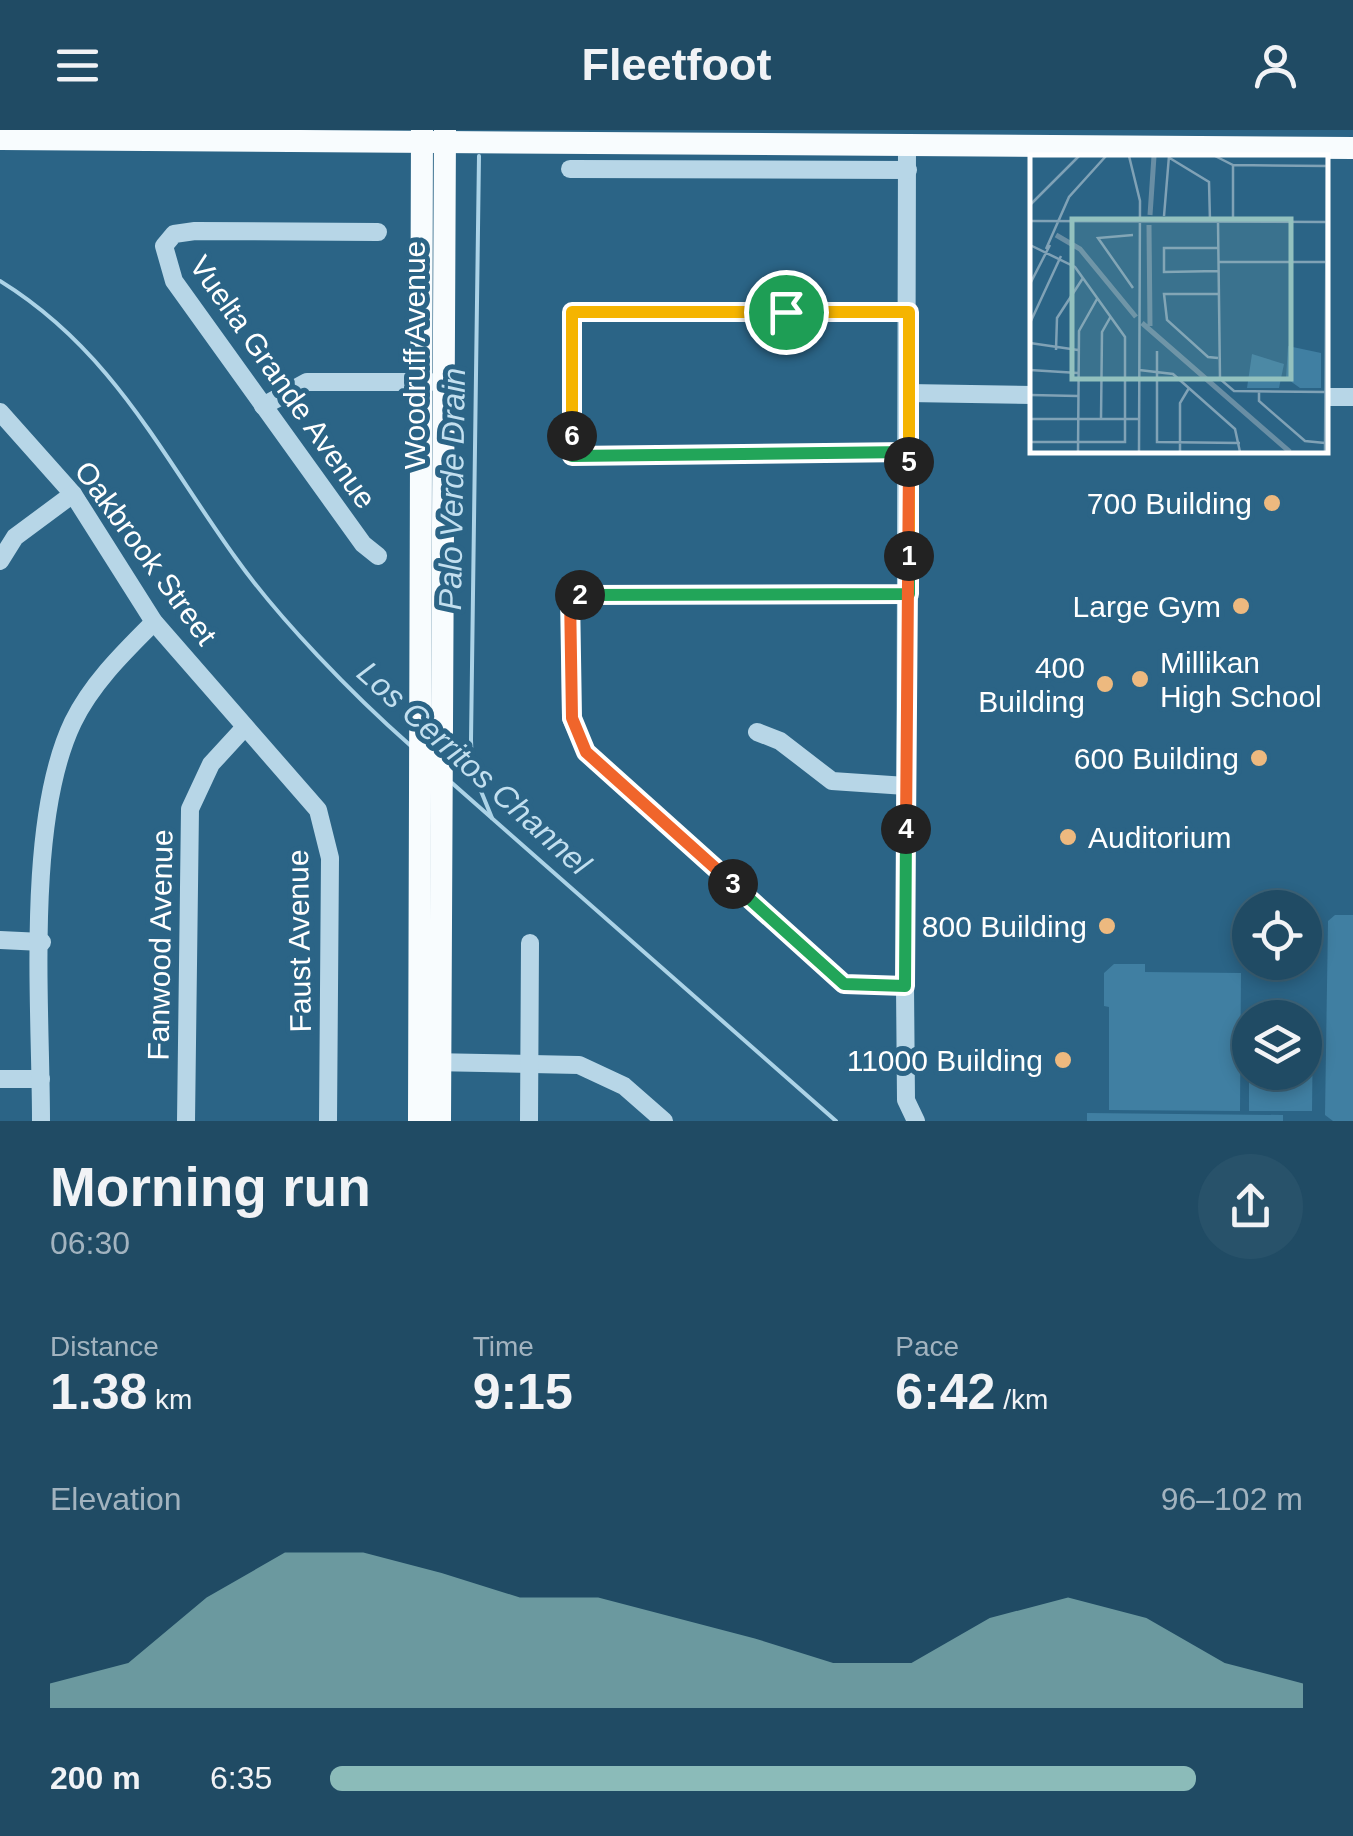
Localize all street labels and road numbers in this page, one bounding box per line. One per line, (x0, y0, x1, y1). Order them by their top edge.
street label: Woodruff Avenue (398, 241, 431, 469)
street label: Vuelta Grande Avenue (183, 250, 383, 514)
street label: Oakbrook Street (68, 455, 224, 652)
street label: Fanwood Avenue (141, 829, 179, 1061)
street label: Faust Avenue (281, 849, 317, 1033)

